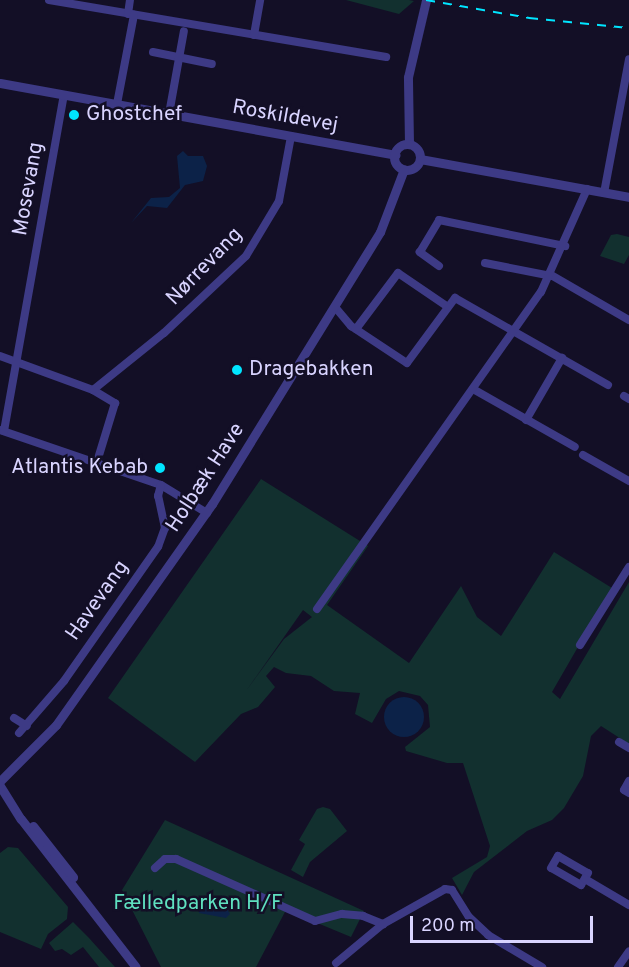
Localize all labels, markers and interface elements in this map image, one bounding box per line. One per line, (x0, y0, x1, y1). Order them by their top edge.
street label: Roskildevej (230, 95, 340, 139)
place label: Ghostchef (86, 102, 182, 128)
marker: Ghostchef (67, 108, 81, 122)
street label: Mosevang (8, 140, 50, 238)
street label: Nørrevang (162, 223, 248, 311)
place label: Dragebakken (249, 357, 374, 383)
marker: Dragebakken (230, 363, 244, 377)
street label: Holbæk Have (161, 419, 251, 537)
place label: Atlantis Kebab (11, 455, 148, 481)
marker: Atlantis Kebab (153, 461, 167, 475)
street label: Havevang (61, 556, 135, 646)
park label: Fælledparken H/F (113, 891, 283, 917)
scale bar (413, 904, 596, 942)
text: 200 m (421, 915, 474, 938)

